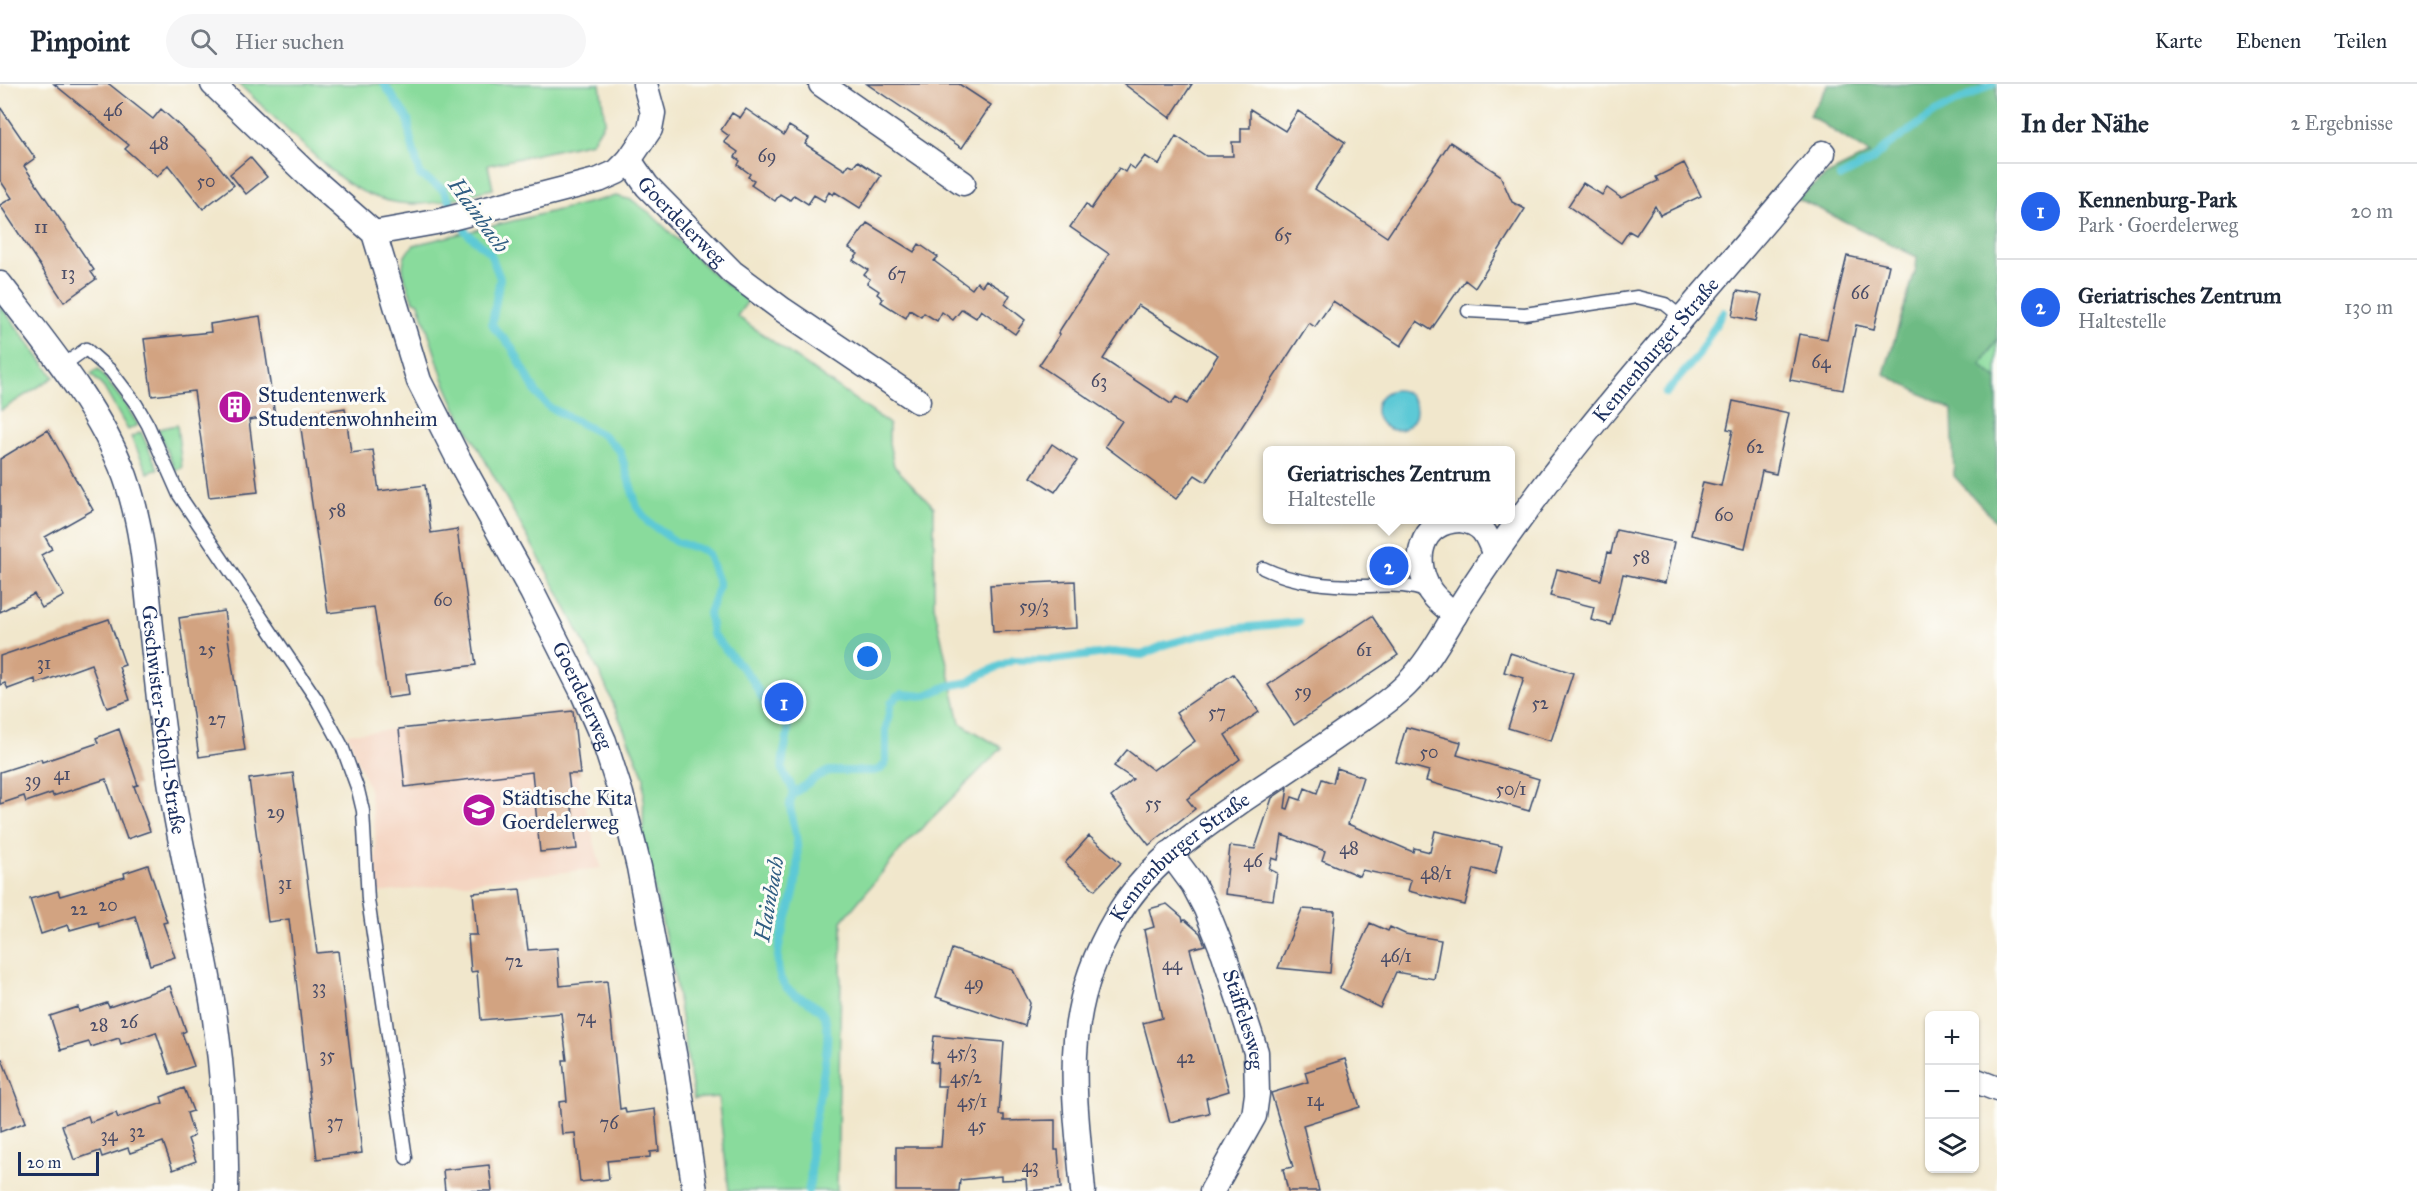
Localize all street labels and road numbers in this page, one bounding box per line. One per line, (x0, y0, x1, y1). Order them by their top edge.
street label: Goerdelerweg (631, 171, 732, 272)
street label: Kennenburger Straße (1587, 272, 1725, 428)
street label: Geschwister-Scholl-Straße (136, 604, 192, 837)
street label: Goerdelerweg (546, 637, 619, 753)
street label: Kennenburger Straße (1104, 786, 1255, 926)
street label: Stäffelesweg (1217, 966, 1269, 1070)

